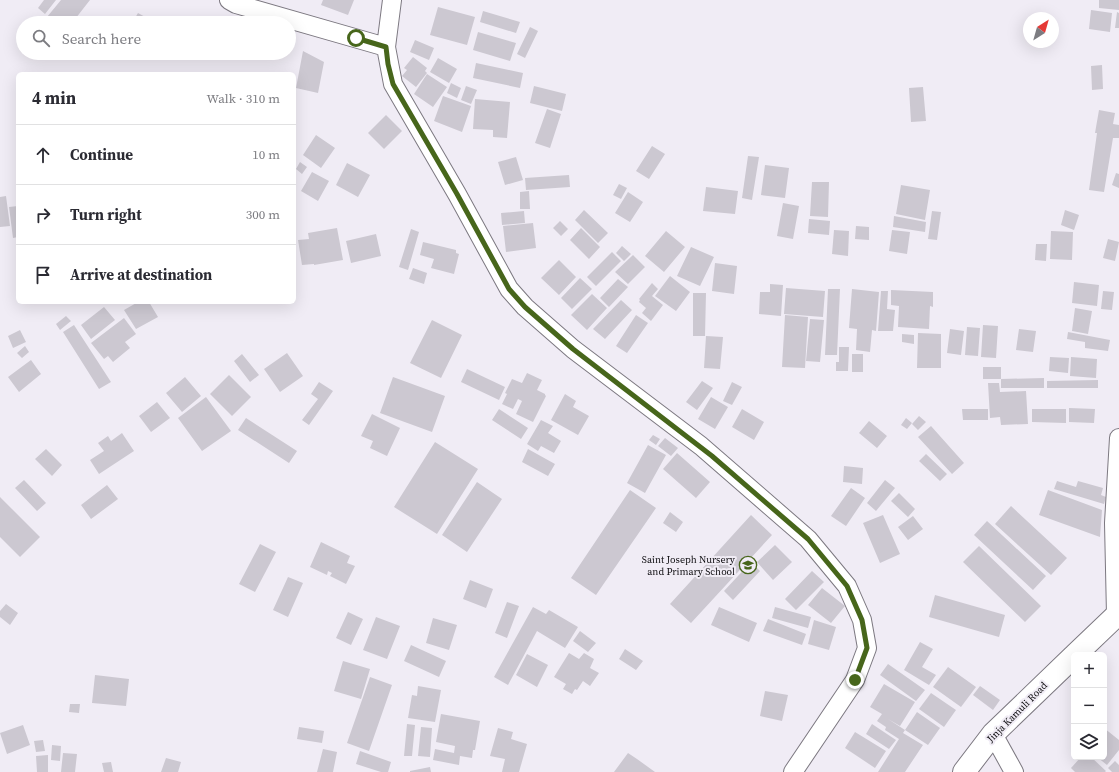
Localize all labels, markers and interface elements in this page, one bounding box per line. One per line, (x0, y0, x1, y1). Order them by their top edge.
north arrow (1023, 12, 1059, 48)
search box (16, 16, 296, 60)
icon: search (30, 27, 52, 49)
text: Search here (62, 28, 141, 49)
route start (347, 29, 365, 47)
text: 4 min (32, 86, 76, 110)
text: Walk · 310 m (207, 90, 280, 107)
icon: ahead (32, 144, 54, 166)
text: Continue (70, 144, 133, 165)
text: 10 m (252, 146, 280, 163)
icon: right (32, 204, 54, 226)
text: Turn right (70, 204, 142, 225)
text: 300 m (246, 206, 280, 223)
icon: arrive (32, 264, 54, 286)
text: Arrive at destination (70, 264, 212, 285)
place label: Saint Joseph Nursery and Primary School (642, 553, 736, 578)
school or university icon: Saint Joseph Nursery and Primary School (738, 555, 758, 575)
map controls (1071, 652, 1107, 760)
button: + (1071, 652, 1107, 688)
route end (846, 671, 864, 689)
street label: Jinja Kamuli Road (983, 679, 1050, 746)
button: − (1071, 688, 1107, 724)
button: layers (1071, 724, 1107, 760)

